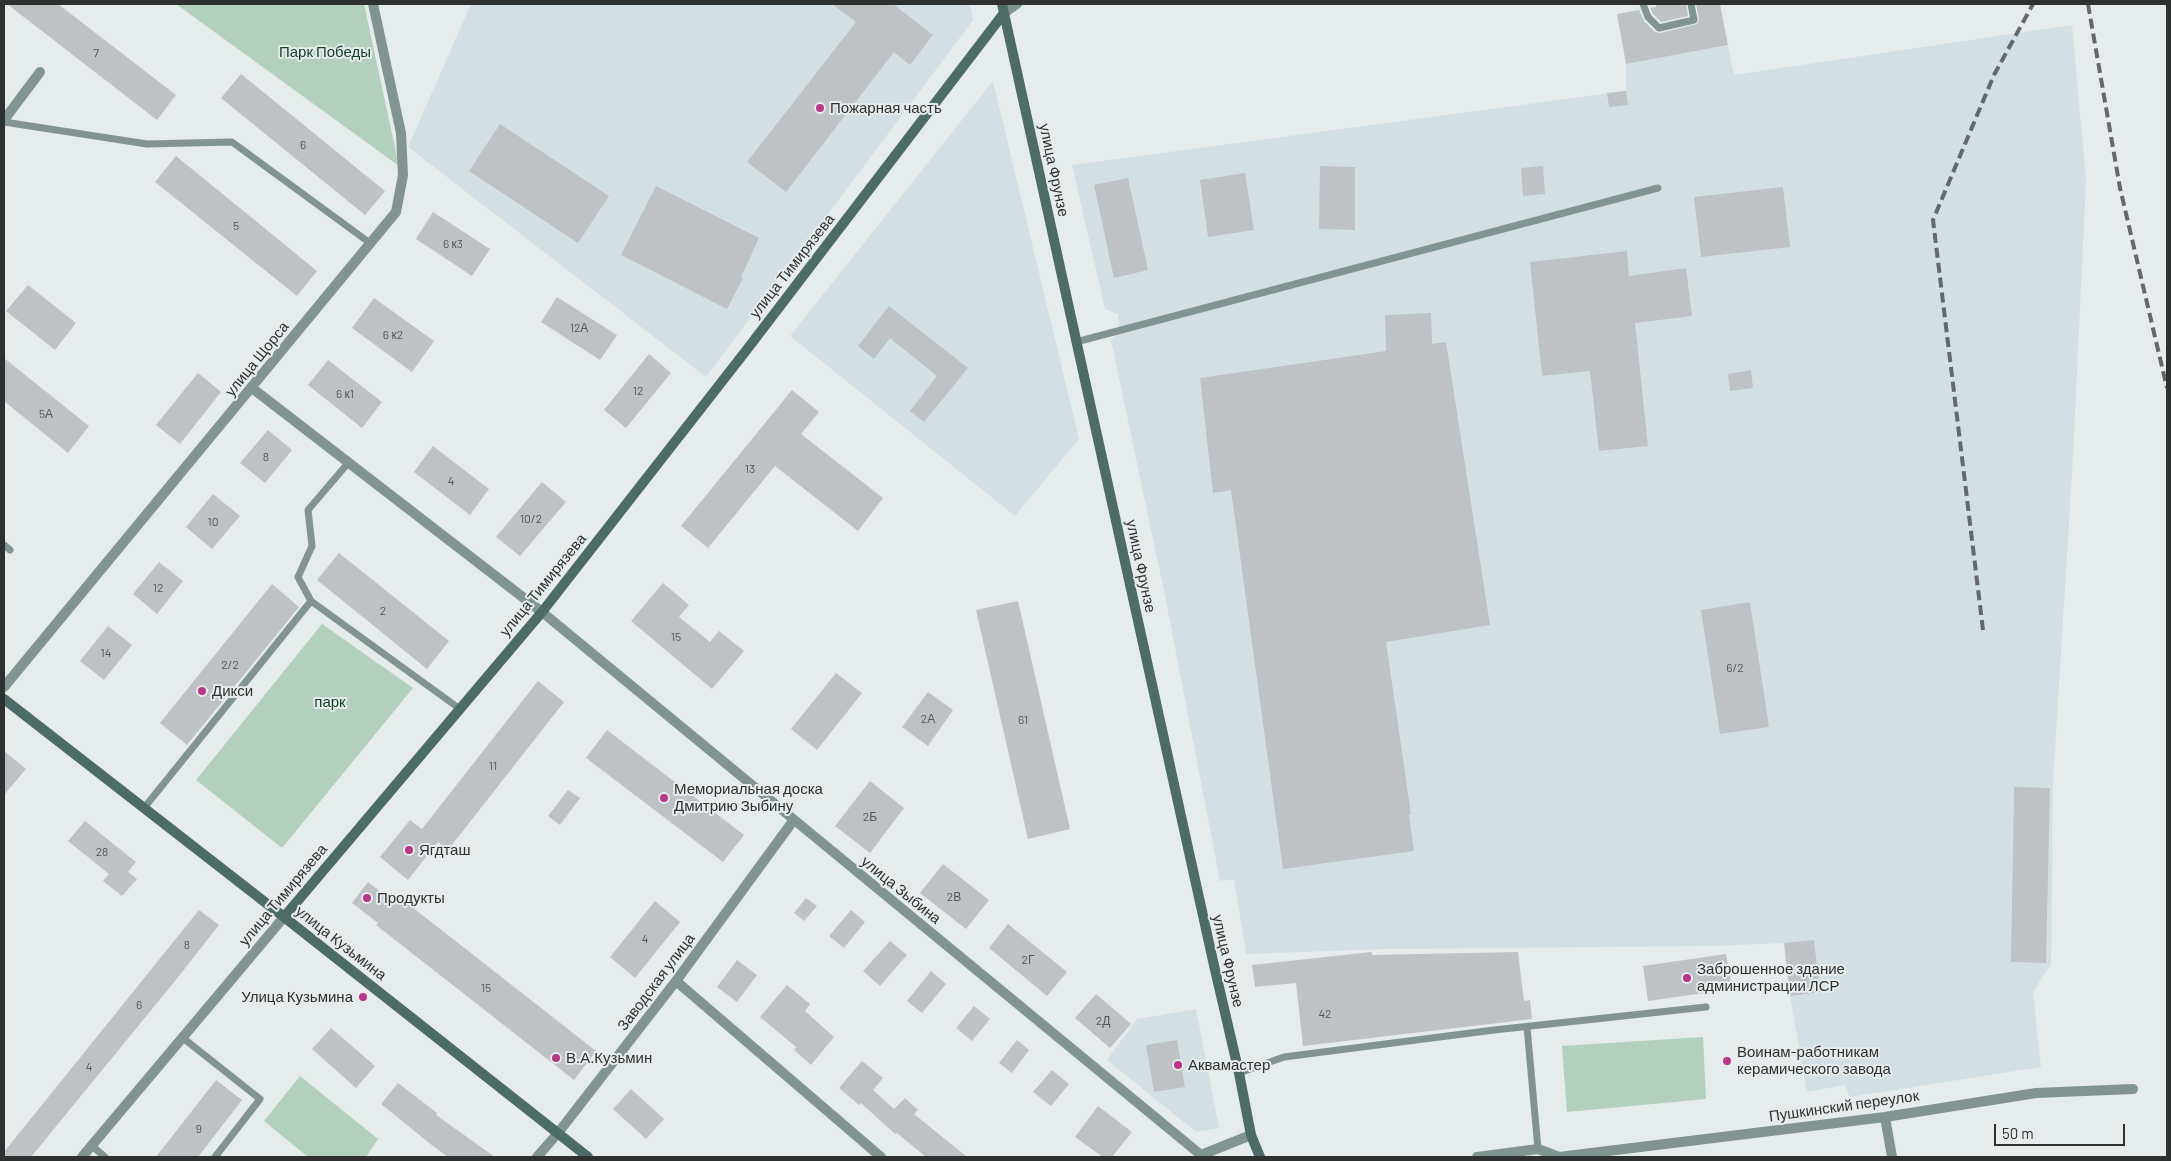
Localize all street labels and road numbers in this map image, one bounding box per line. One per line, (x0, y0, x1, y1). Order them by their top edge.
street label: улица Фрунзе (1035, 122, 1073, 218)
street label: улица Тимирязева (746, 210, 838, 322)
street label: улица Щорса (221, 318, 293, 400)
street label: улица Фрунзе (1122, 518, 1160, 614)
street label: улица Тимирязева (496, 530, 590, 640)
street label: улица Тимирязева (235, 840, 331, 950)
street label: улица Зыбина (857, 852, 945, 928)
street label: улица Кузьмина (292, 902, 390, 984)
street label: улица Фрунзе (1209, 913, 1247, 1009)
street label: Заводская улица (614, 930, 698, 1034)
street label: Пушкинский переулок (1768, 1087, 1920, 1125)

